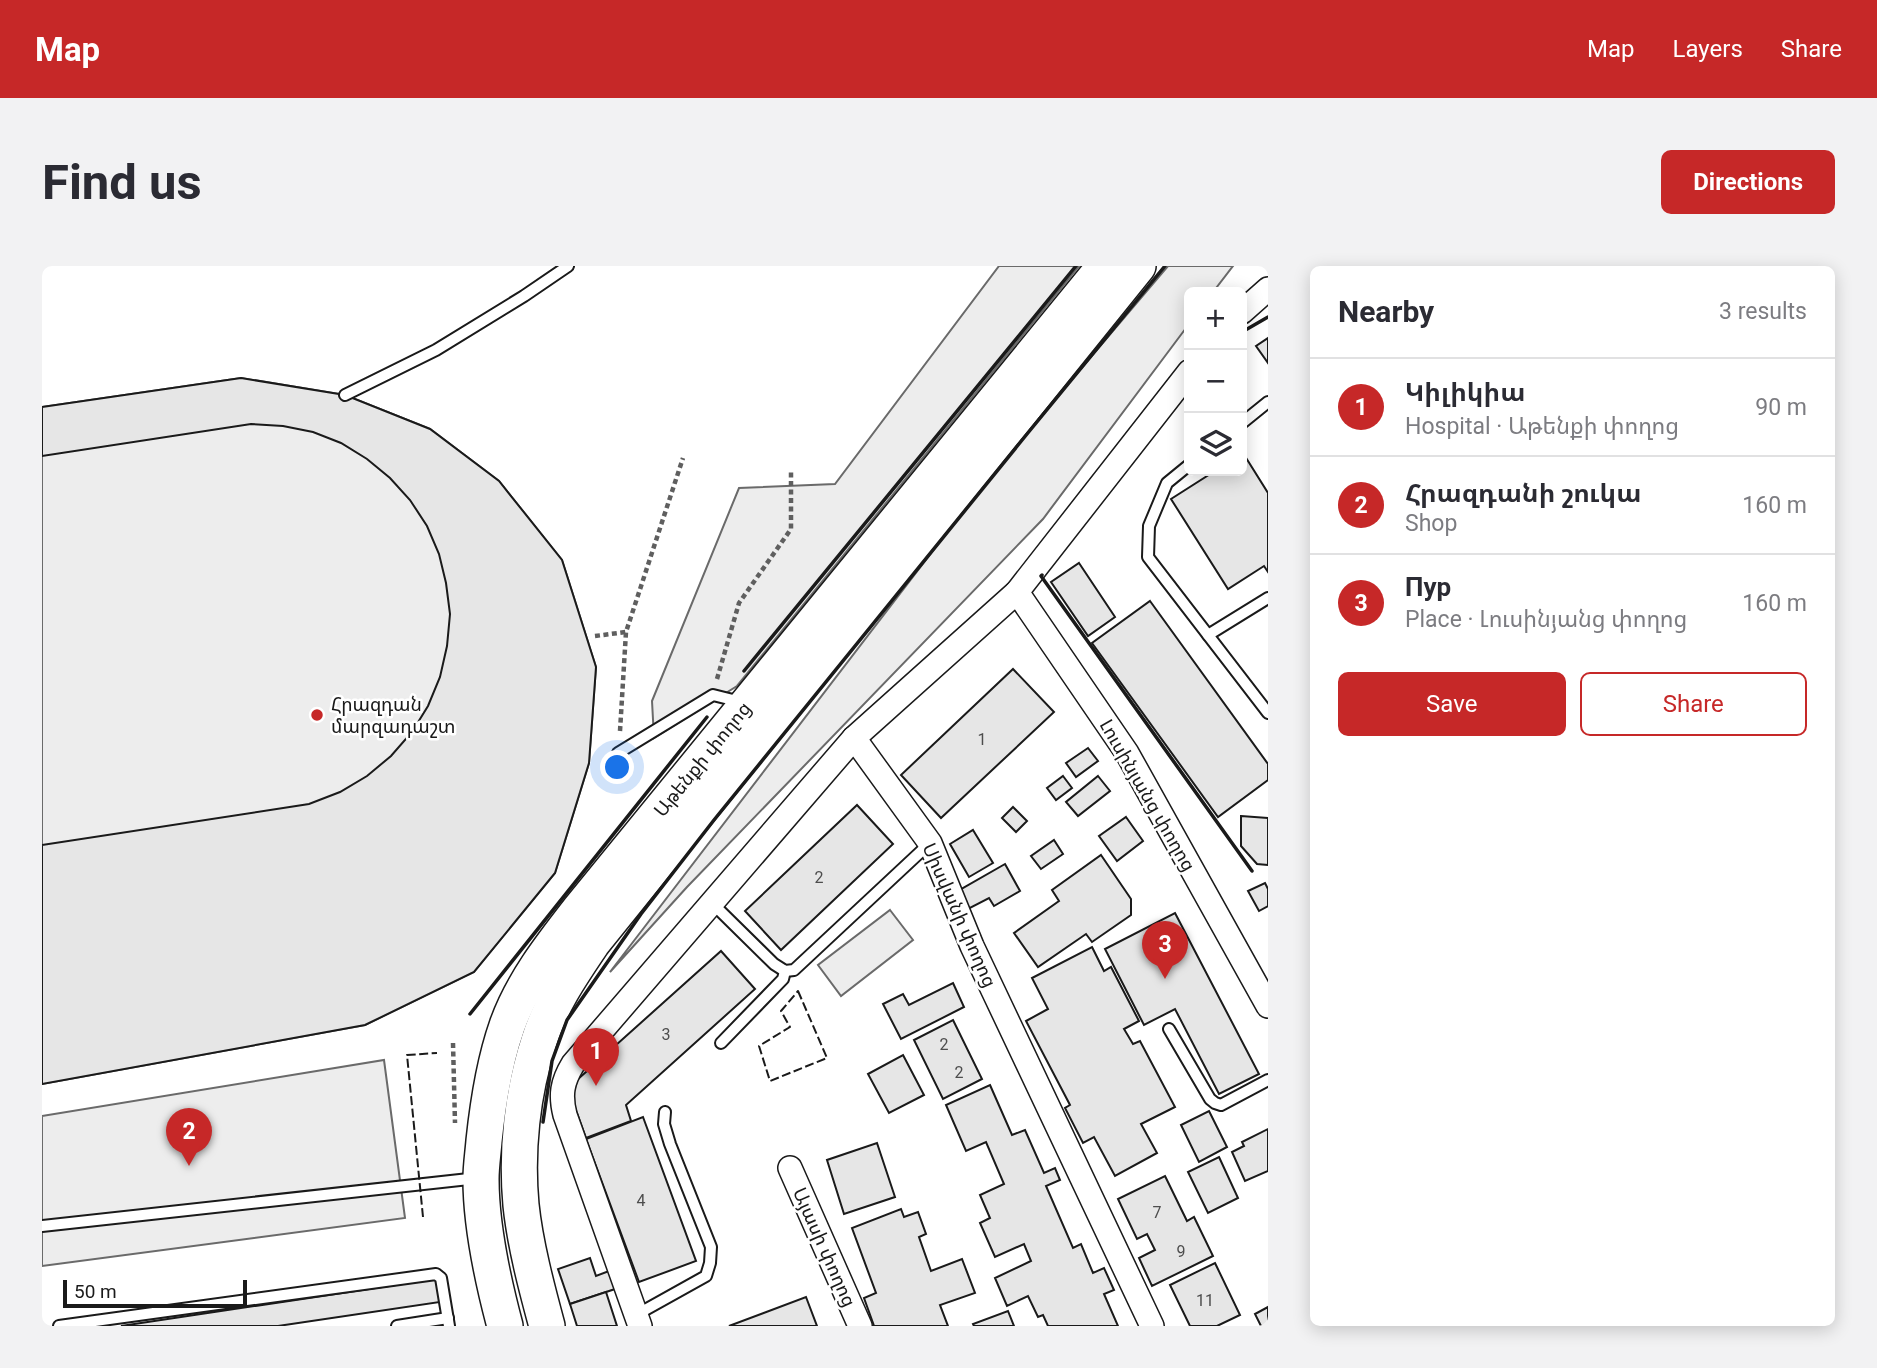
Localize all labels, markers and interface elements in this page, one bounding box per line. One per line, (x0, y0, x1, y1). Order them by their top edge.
text: Map (35, 30, 100, 69)
text: Map (1587, 35, 1635, 63)
text: Layers (1673, 35, 1743, 63)
text: Share (1781, 35, 1842, 63)
button: Directions (1661, 150, 1835, 214)
text: Find us (42, 154, 202, 211)
map controls (1184, 287, 1247, 476)
button: + (1184, 287, 1247, 350)
text: Nearby (1338, 294, 1434, 329)
text: 3 results (1719, 298, 1807, 325)
button: − (1184, 350, 1247, 413)
text: Կիլիկիա (1405, 377, 1525, 407)
text: 1 (1354, 394, 1368, 421)
text: 90 m (1755, 394, 1807, 421)
button: layers (1184, 413, 1247, 476)
text: Hospital · Աթենքի փողոց (1405, 413, 1679, 440)
text: Հրազդանի շուկա (1405, 478, 1642, 508)
text: 2 (1354, 492, 1368, 519)
text: 160 m (1742, 492, 1807, 519)
text: Shop (1405, 510, 1457, 537)
text: Пур (1405, 572, 1451, 602)
text: 3 (1354, 590, 1368, 617)
text: 160 m (1742, 590, 1807, 617)
text: Place · Լուսինյանց փողոց (1405, 606, 1687, 633)
button: Save (1338, 672, 1566, 736)
button: Share (1580, 672, 1807, 736)
place label: Հրազդան մարզադաշտ (331, 693, 455, 738)
street label: Աթենքի փողոց (649, 697, 756, 821)
marker: Հրազդան մարզադաշտ (309, 707, 325, 723)
street label: Լուսինյանց փողոց (1095, 715, 1200, 875)
house number: 1 (978, 730, 987, 749)
your location (600, 750, 634, 784)
street label: Սիսվանի փողոց (917, 840, 1002, 991)
house number: 2 (815, 868, 824, 887)
pin: 3 (1142, 921, 1188, 979)
house number: 3 (662, 1025, 671, 1044)
pin: 1 (573, 1028, 619, 1086)
house number: 2 (940, 1035, 949, 1054)
house number: 2 (955, 1063, 964, 1082)
pin: 2 (166, 1108, 212, 1166)
street label: Այասի փողոց (788, 1184, 861, 1311)
house number: 4 (637, 1191, 646, 1210)
house number: 7 (1153, 1203, 1162, 1222)
house number: 9 (1177, 1242, 1186, 1261)
scale bar (63, 1277, 247, 1309)
text: 50 m (74, 1280, 117, 1303)
house number: 11 (1196, 1291, 1214, 1310)

